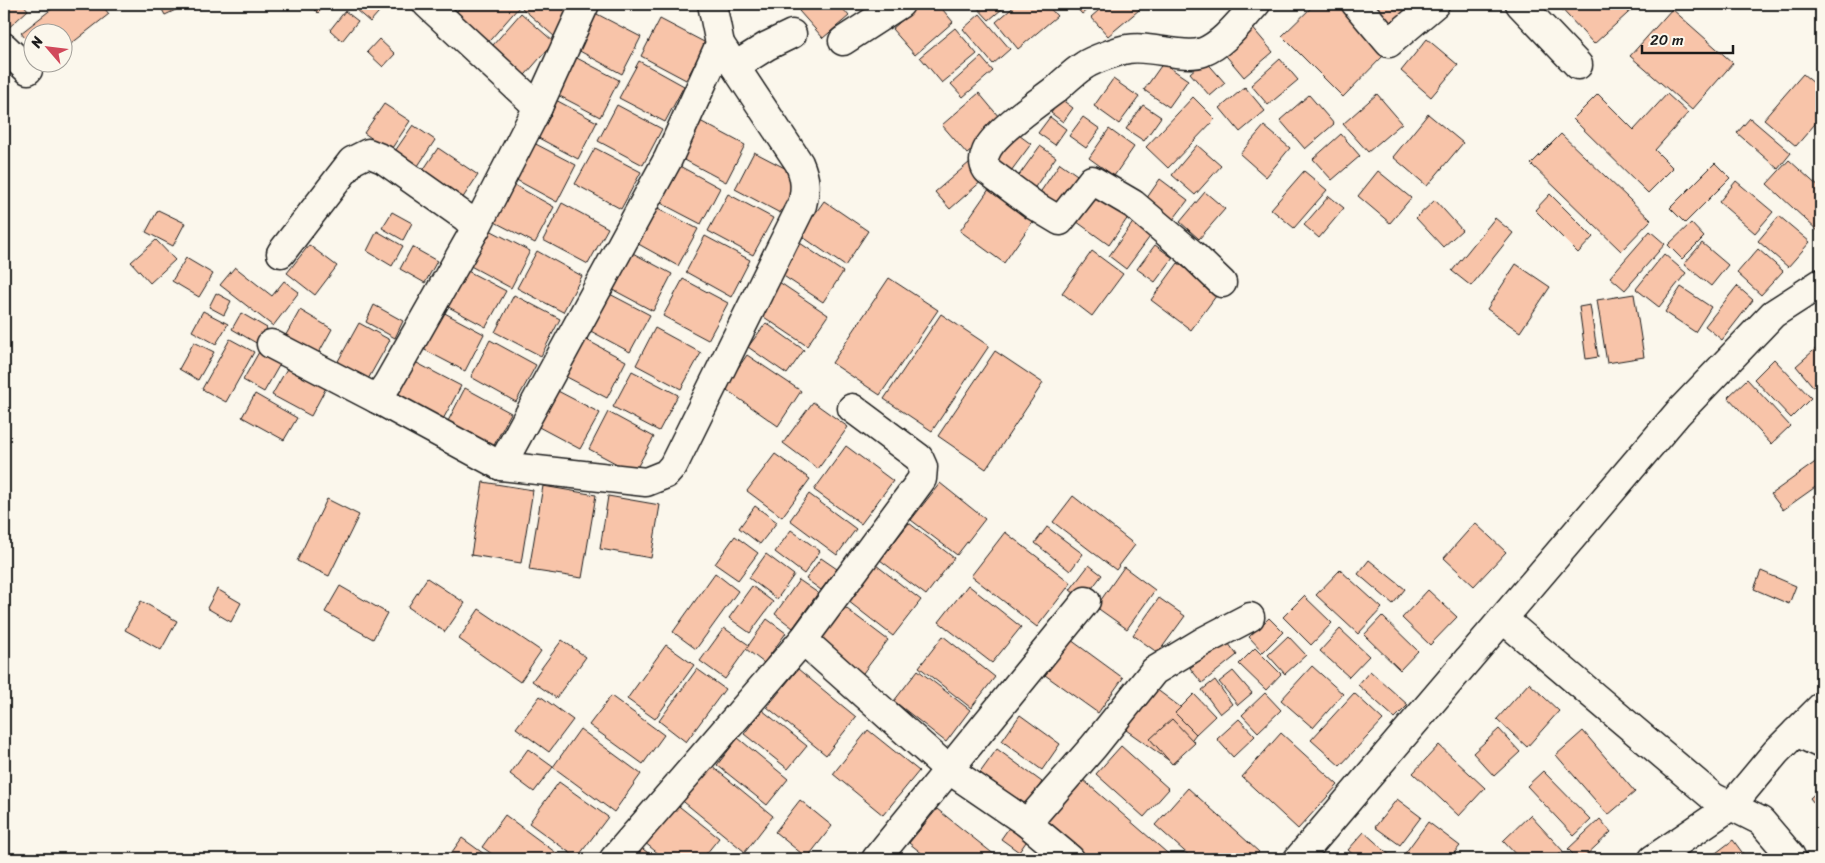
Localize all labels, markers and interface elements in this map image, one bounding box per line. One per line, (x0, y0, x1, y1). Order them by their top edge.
north arrow (22, 22, 72, 72)
scale bar (1642, 22, 1734, 54)
text: 20 m (1650, 27, 1684, 53)
text: N (23, 32, 50, 53)

